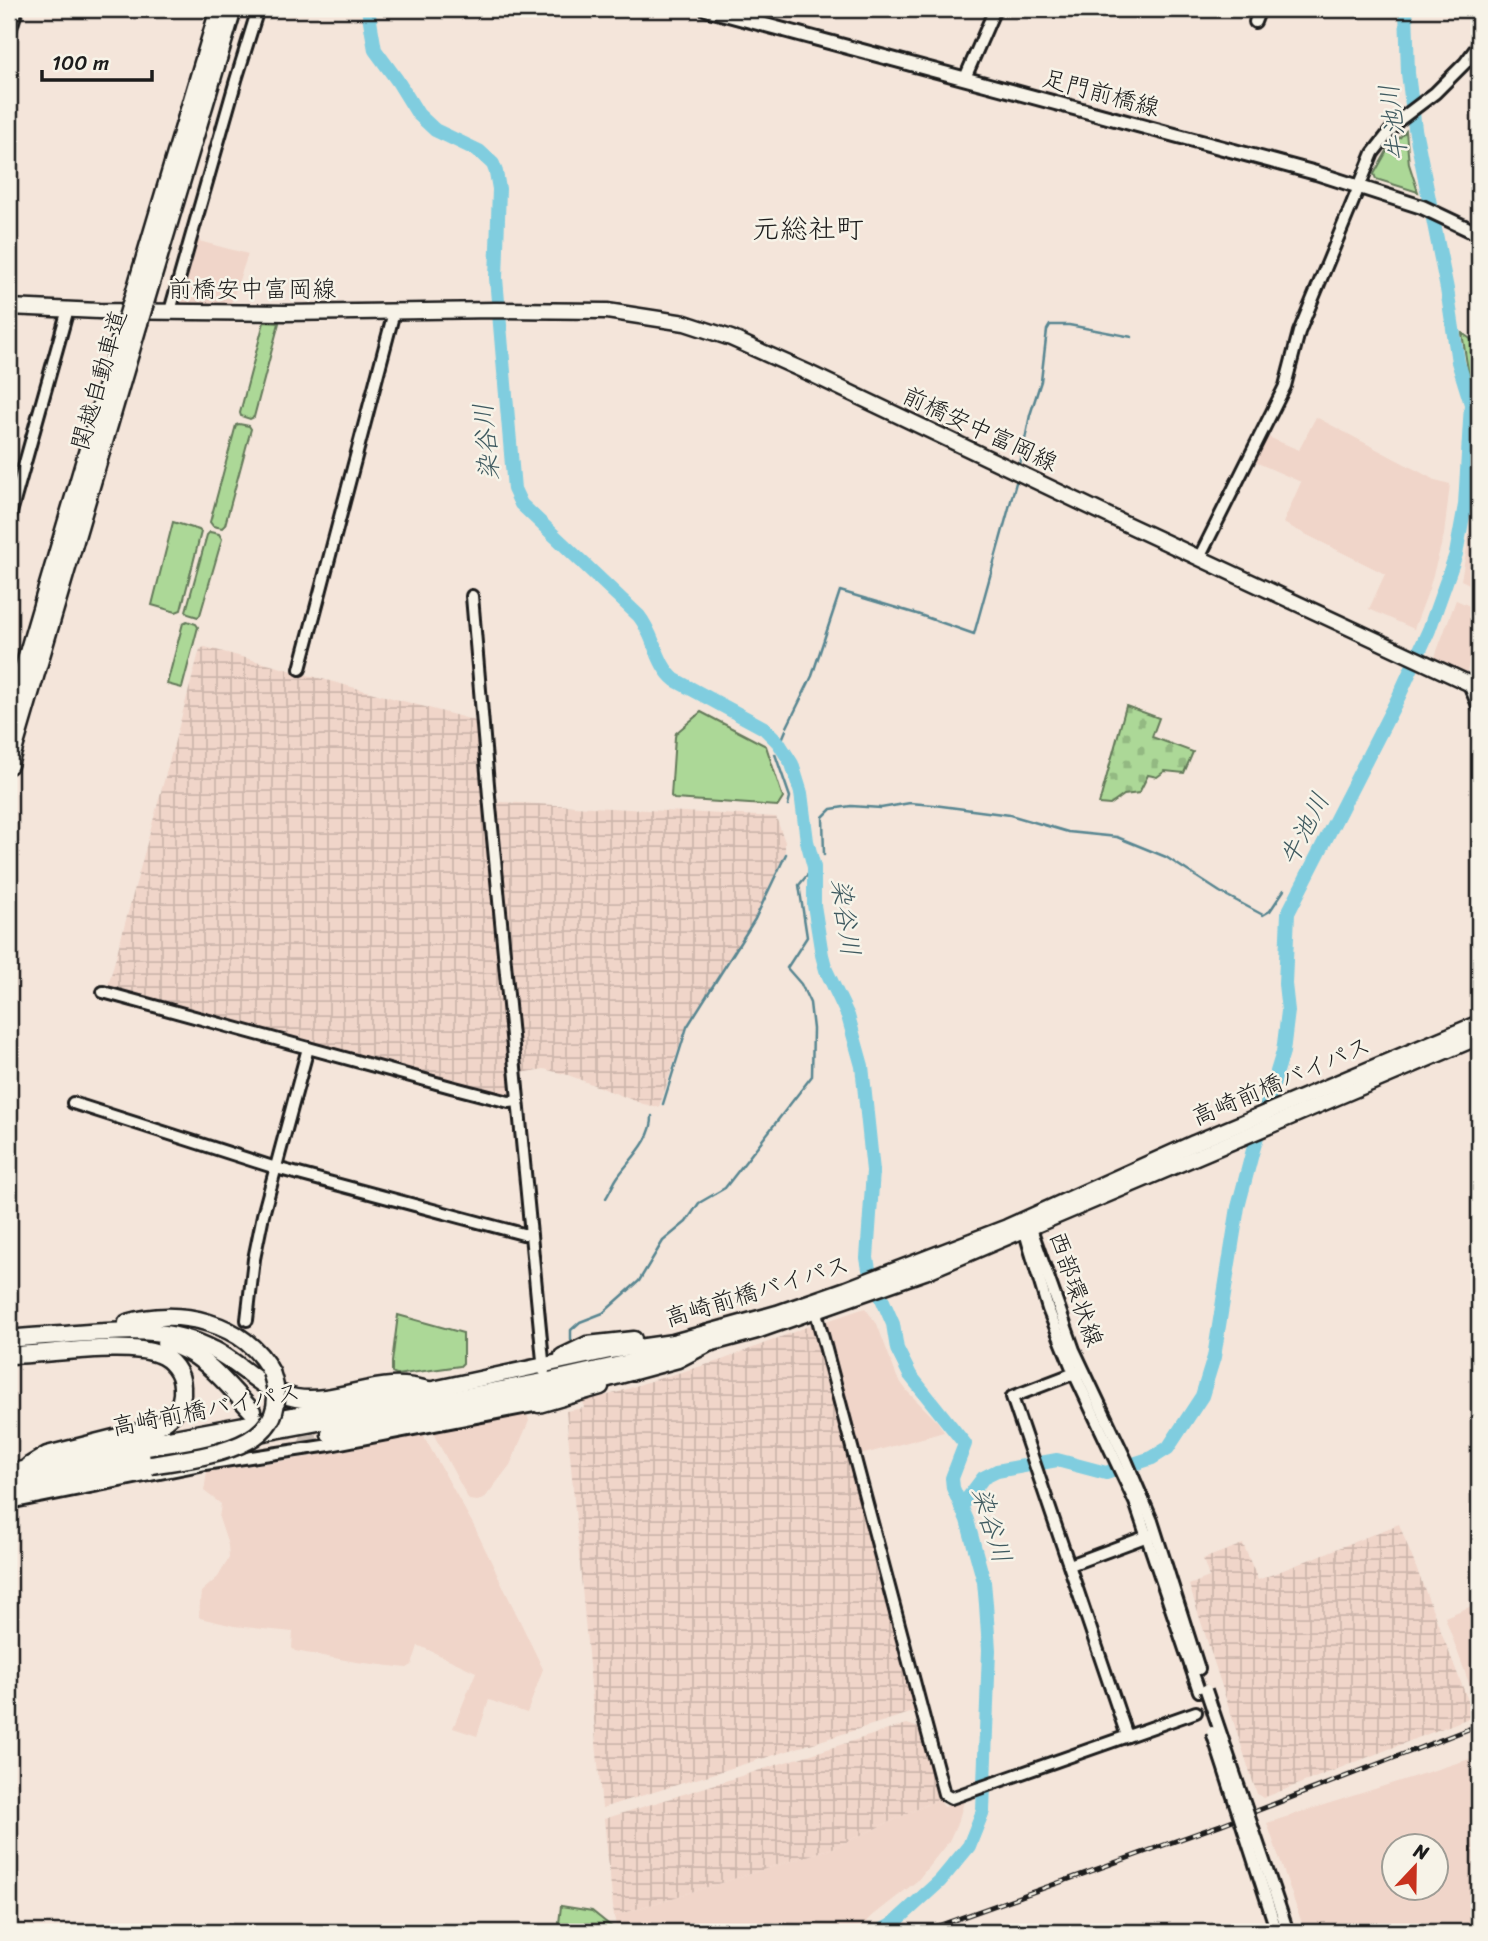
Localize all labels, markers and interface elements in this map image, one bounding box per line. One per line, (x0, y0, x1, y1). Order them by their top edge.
scale bar (42, 38, 152, 82)
text: 100 m (52, 44, 109, 82)
street label: 足門前橋線 (1038, 57, 1164, 129)
water label: 牛池川 (1365, 81, 1421, 165)
district label: 元総社町 (752, 204, 864, 253)
street label: 前橋安中富岡線 (168, 268, 336, 310)
street label: 関越自動車道 (59, 305, 139, 455)
street label: 前橋安中富岡線 (895, 374, 1065, 484)
water label: 染谷川 (460, 401, 512, 483)
water label: 牛池川 (1266, 784, 1342, 874)
water label: 染谷川 (818, 875, 874, 959)
street label: 高崎前橋バイパス (1185, 1024, 1377, 1138)
street label: 西部環状線 (1037, 1225, 1115, 1353)
street label: 高崎前橋バイパス (659, 1243, 855, 1339)
street label: 高崎前橋バイパス (108, 1370, 304, 1448)
water label: 染谷川 (959, 1481, 1025, 1569)
north arrow (1380, 1832, 1450, 1902)
text: N (1408, 1834, 1434, 1870)

